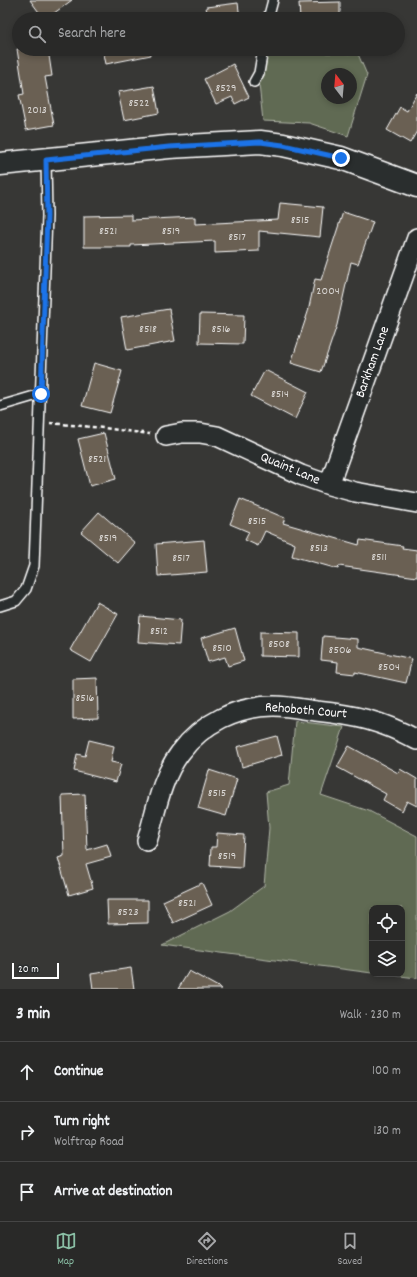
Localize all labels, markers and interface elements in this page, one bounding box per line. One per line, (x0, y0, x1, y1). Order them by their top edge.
search box (12, 12, 405, 56)
icon: search (26, 23, 48, 45)
text: Search here (58, 23, 126, 45)
north arrow (321, 68, 357, 104)
house number: 8529 (215, 80, 237, 97)
house number: 8522 (129, 95, 149, 112)
house number: 2013 (27, 102, 47, 119)
route end (332, 149, 350, 167)
house number: 8515 (291, 212, 309, 229)
house number: 8521 (99, 223, 117, 240)
house number: 8519 (162, 223, 180, 240)
house number: 8517 (228, 229, 246, 246)
house number: 2004 (316, 283, 340, 300)
house number: 8518 (139, 321, 157, 338)
house number: 8516 (212, 321, 231, 338)
street label: Barkham Lane (351, 323, 395, 401)
route start (32, 385, 50, 403)
house number: 8514 (271, 386, 289, 403)
street label: Quaint Lane (257, 447, 323, 491)
house number: 8521 (88, 451, 106, 468)
house number: 8515 (248, 513, 266, 530)
house number: 8519 (99, 530, 117, 547)
house number: 8513 (310, 540, 328, 557)
house number: 8511 (371, 549, 387, 566)
house number: 8517 (172, 550, 190, 567)
house number: 8512 (150, 623, 168, 640)
house number: 8508 (268, 636, 290, 653)
house number: 8510 (212, 640, 232, 657)
house number: 8506 (329, 642, 352, 659)
house number: 8504 (378, 659, 400, 676)
house number: 8516 (76, 690, 95, 707)
street label: Rehoboth Court (264, 697, 348, 725)
house number: 8515 (208, 785, 226, 802)
house number: 8519 (218, 848, 236, 865)
house number: 8521 (178, 895, 196, 912)
house number: 8523 (118, 904, 138, 921)
map controls (369, 905, 405, 977)
button: locate (369, 905, 405, 941)
button: layers (369, 941, 405, 977)
scale bar (12, 961, 59, 980)
text: 20 m (18, 962, 39, 978)
text: 3 min (16, 1003, 50, 1027)
text: Walk · 230 m (340, 1006, 401, 1025)
icon: ahead (16, 1061, 38, 1083)
text: Continue (54, 1061, 103, 1083)
text: 100 m (372, 1062, 401, 1081)
text: Turn right (54, 1111, 110, 1133)
icon: right (16, 1121, 38, 1143)
text: 130 m (373, 1122, 401, 1141)
text: Wolftrap Road (54, 1133, 124, 1152)
icon: arrive (16, 1181, 38, 1203)
text: Arrive at destination (54, 1181, 172, 1203)
tab: Map (55, 1230, 77, 1270)
tab: Directions (186, 1230, 228, 1270)
tab: Saved (338, 1230, 362, 1270)

